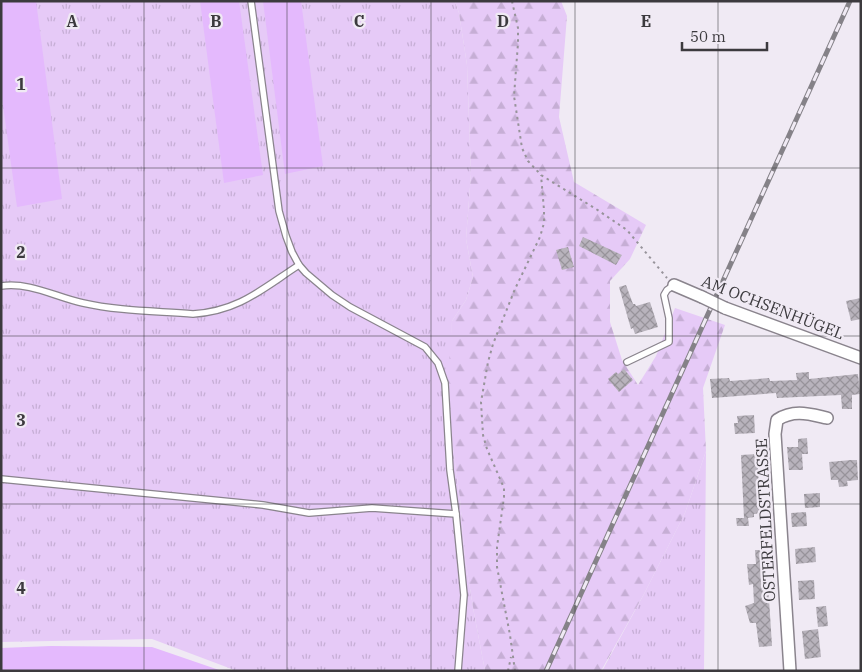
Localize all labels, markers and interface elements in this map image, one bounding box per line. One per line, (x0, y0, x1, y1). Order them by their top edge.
text: A (66, 11, 78, 31)
text: B (210, 11, 222, 31)
text: C (354, 11, 364, 31)
text: D (497, 11, 509, 31)
text: E (641, 11, 651, 31)
scale bar (682, 20, 767, 52)
text: 50 m (690, 27, 726, 46)
text: 1 (16, 74, 26, 94)
text: 2 (16, 242, 26, 262)
street label: AM OCHSENHÜGEL (699, 271, 847, 343)
text: 3 (16, 410, 26, 430)
street label: OSTERFELDSTRASSE (751, 438, 779, 602)
text: 4 (16, 578, 26, 598)

